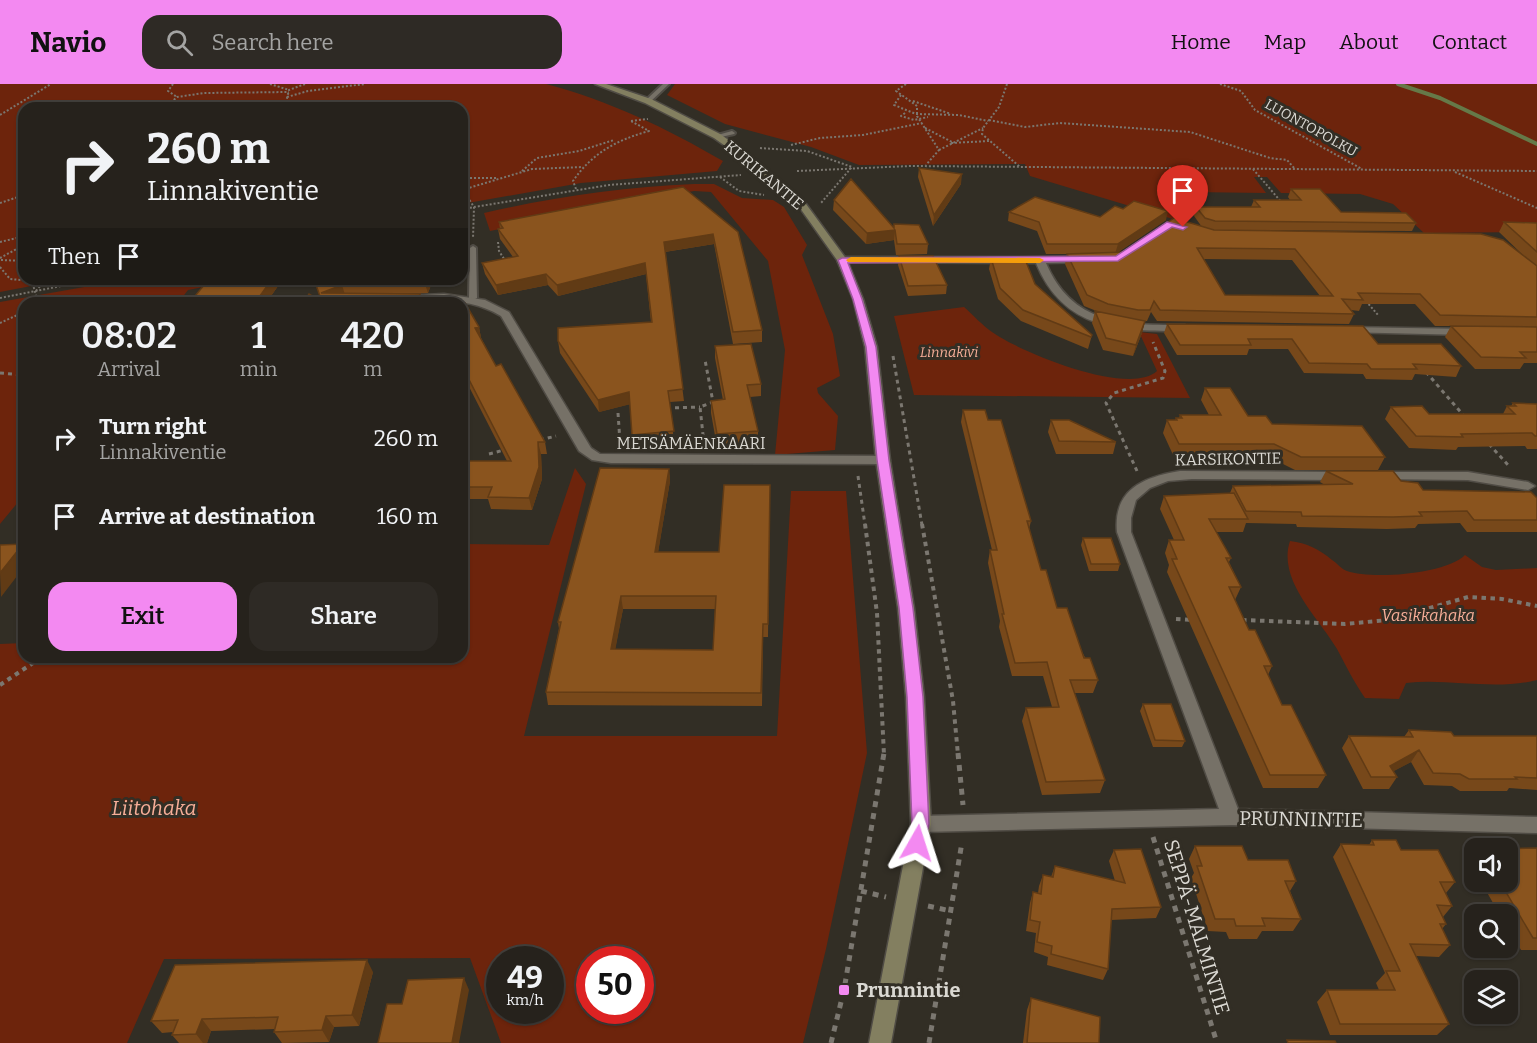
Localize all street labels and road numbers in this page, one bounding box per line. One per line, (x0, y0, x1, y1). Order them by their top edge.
street label: LUONTOPOLKU (1262, 96, 1361, 161)
street label: KURIKANTIE (721, 136, 807, 214)
street label: METSÄMÄENKAARI (616, 434, 766, 453)
street label: KARSIKONTIE (1174, 449, 1282, 469)
street label: PRUNNINTIE (1239, 806, 1363, 832)
street label: SEPPÄ-MALMINTIE (1159, 836, 1235, 1018)

